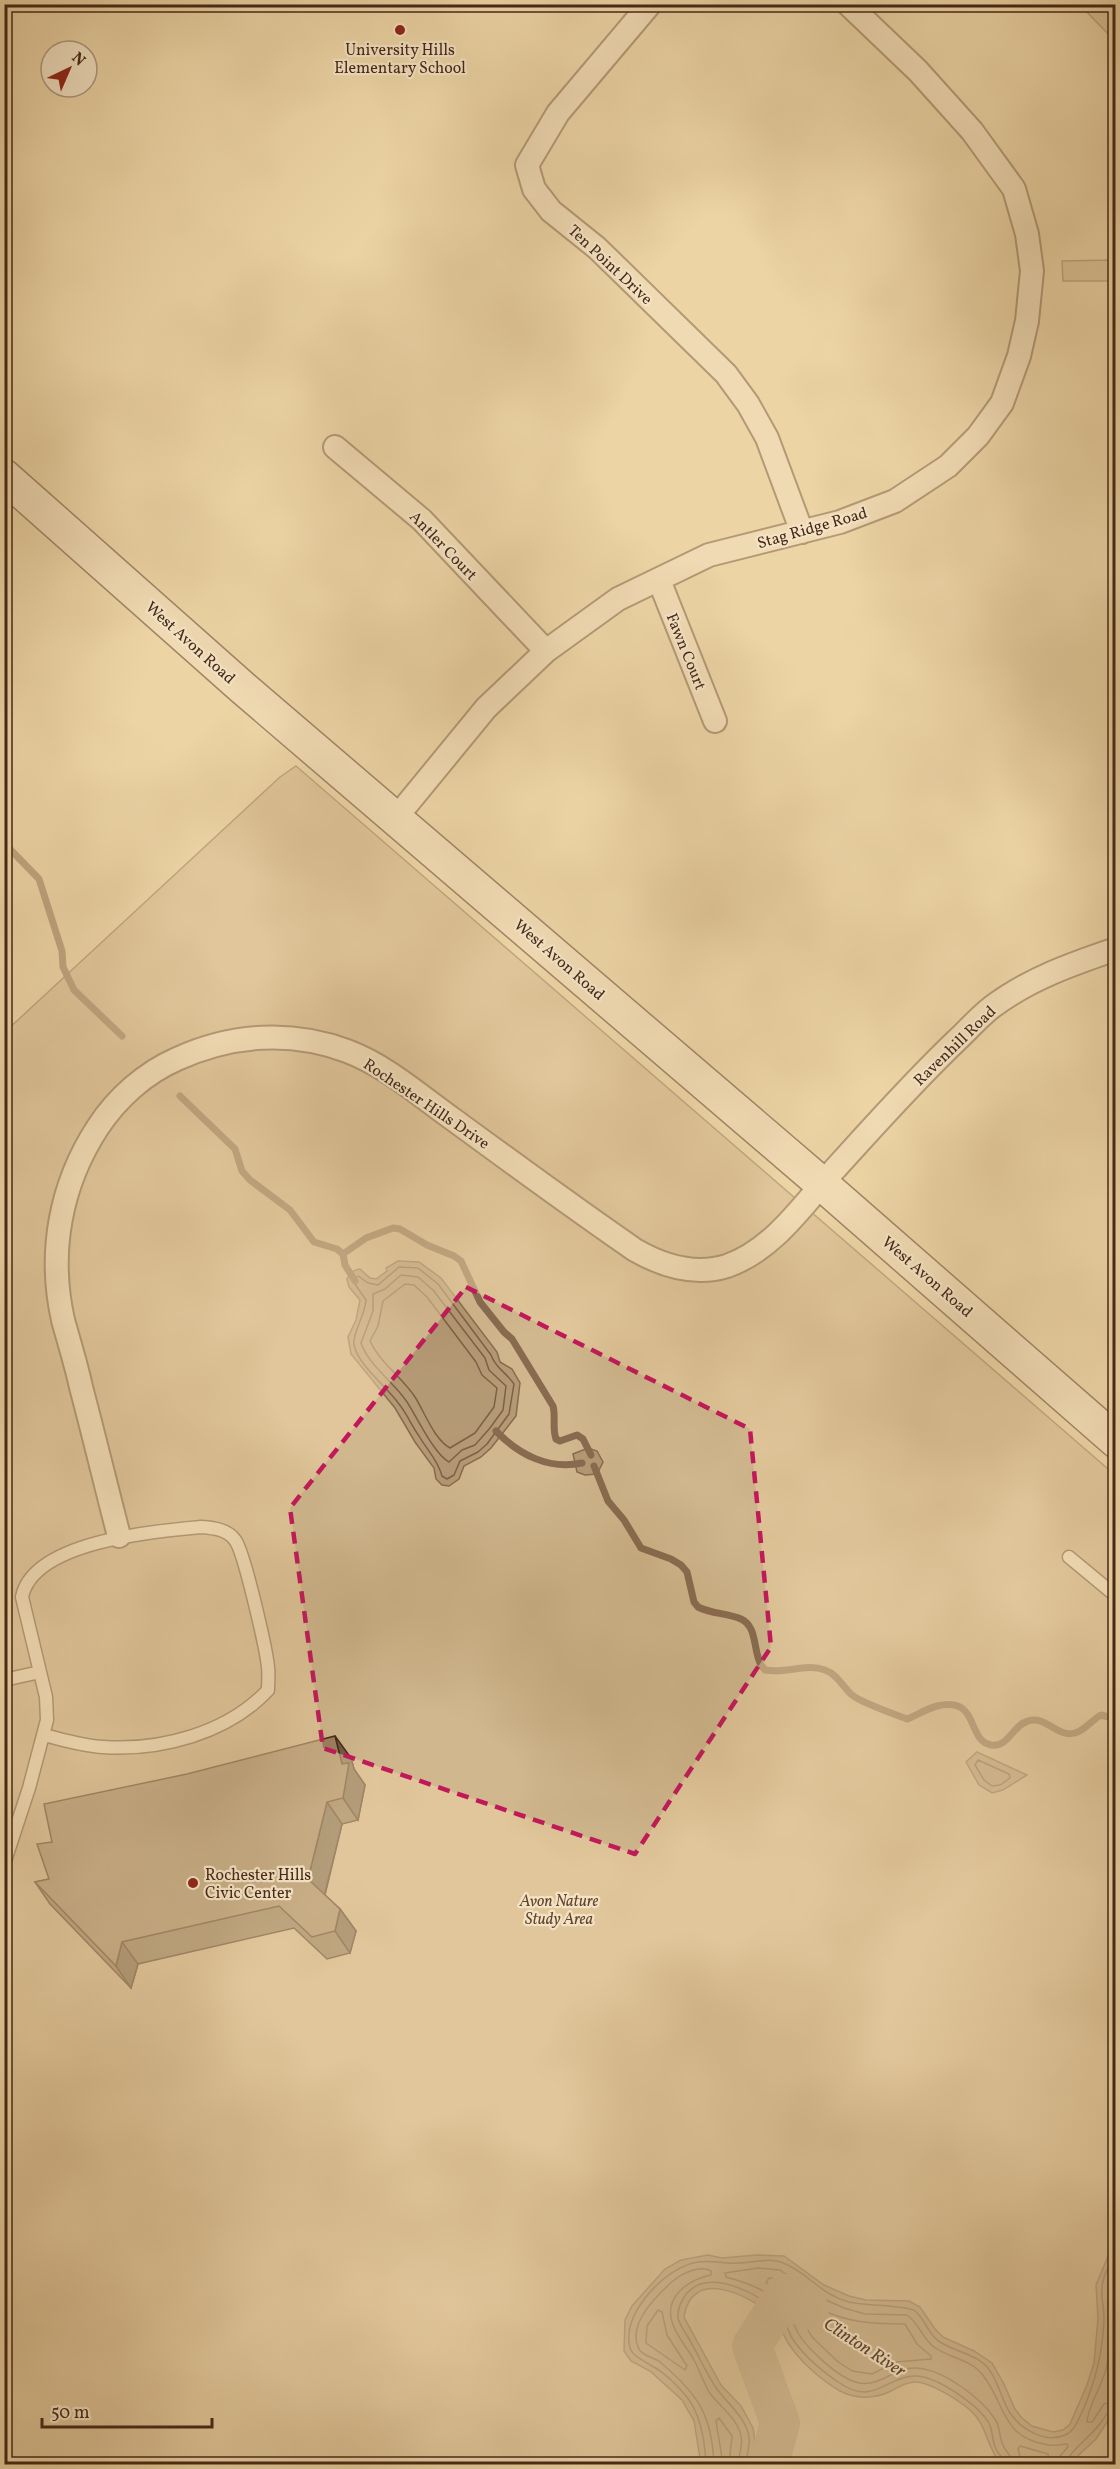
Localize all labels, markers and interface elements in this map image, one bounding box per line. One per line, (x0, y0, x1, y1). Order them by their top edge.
marker: University Hills Elementary School (393, 23, 407, 37)
north arrow (39, 39, 99, 99)
place label: University Hills Elementary School (334, 40, 466, 80)
text: N (66, 48, 90, 72)
street label: Ten Point Drive (563, 220, 657, 310)
street label: Stag Ridge Road (755, 503, 870, 555)
street label: Antler Court (404, 507, 482, 586)
street label: West Avon Road (140, 597, 239, 690)
street label: Fawn Court (660, 610, 711, 694)
street label: West Avon Road (508, 915, 609, 1006)
street label: Ravenhill Road (909, 1001, 1002, 1092)
street label: Rochester Hills Drive (358, 1054, 494, 1155)
street label: West Avon Road (876, 1232, 977, 1323)
place label: Rochester Hills Civic Center (205, 1865, 311, 1905)
marker: Rochester Hills Civic Center (186, 1876, 200, 1890)
park label: Avon Nature Study Area (519, 1891, 598, 1931)
water label: Clinton River (818, 2312, 910, 2384)
scale bar (42, 2391, 212, 2429)
text: 50 m (51, 2401, 90, 2426)

